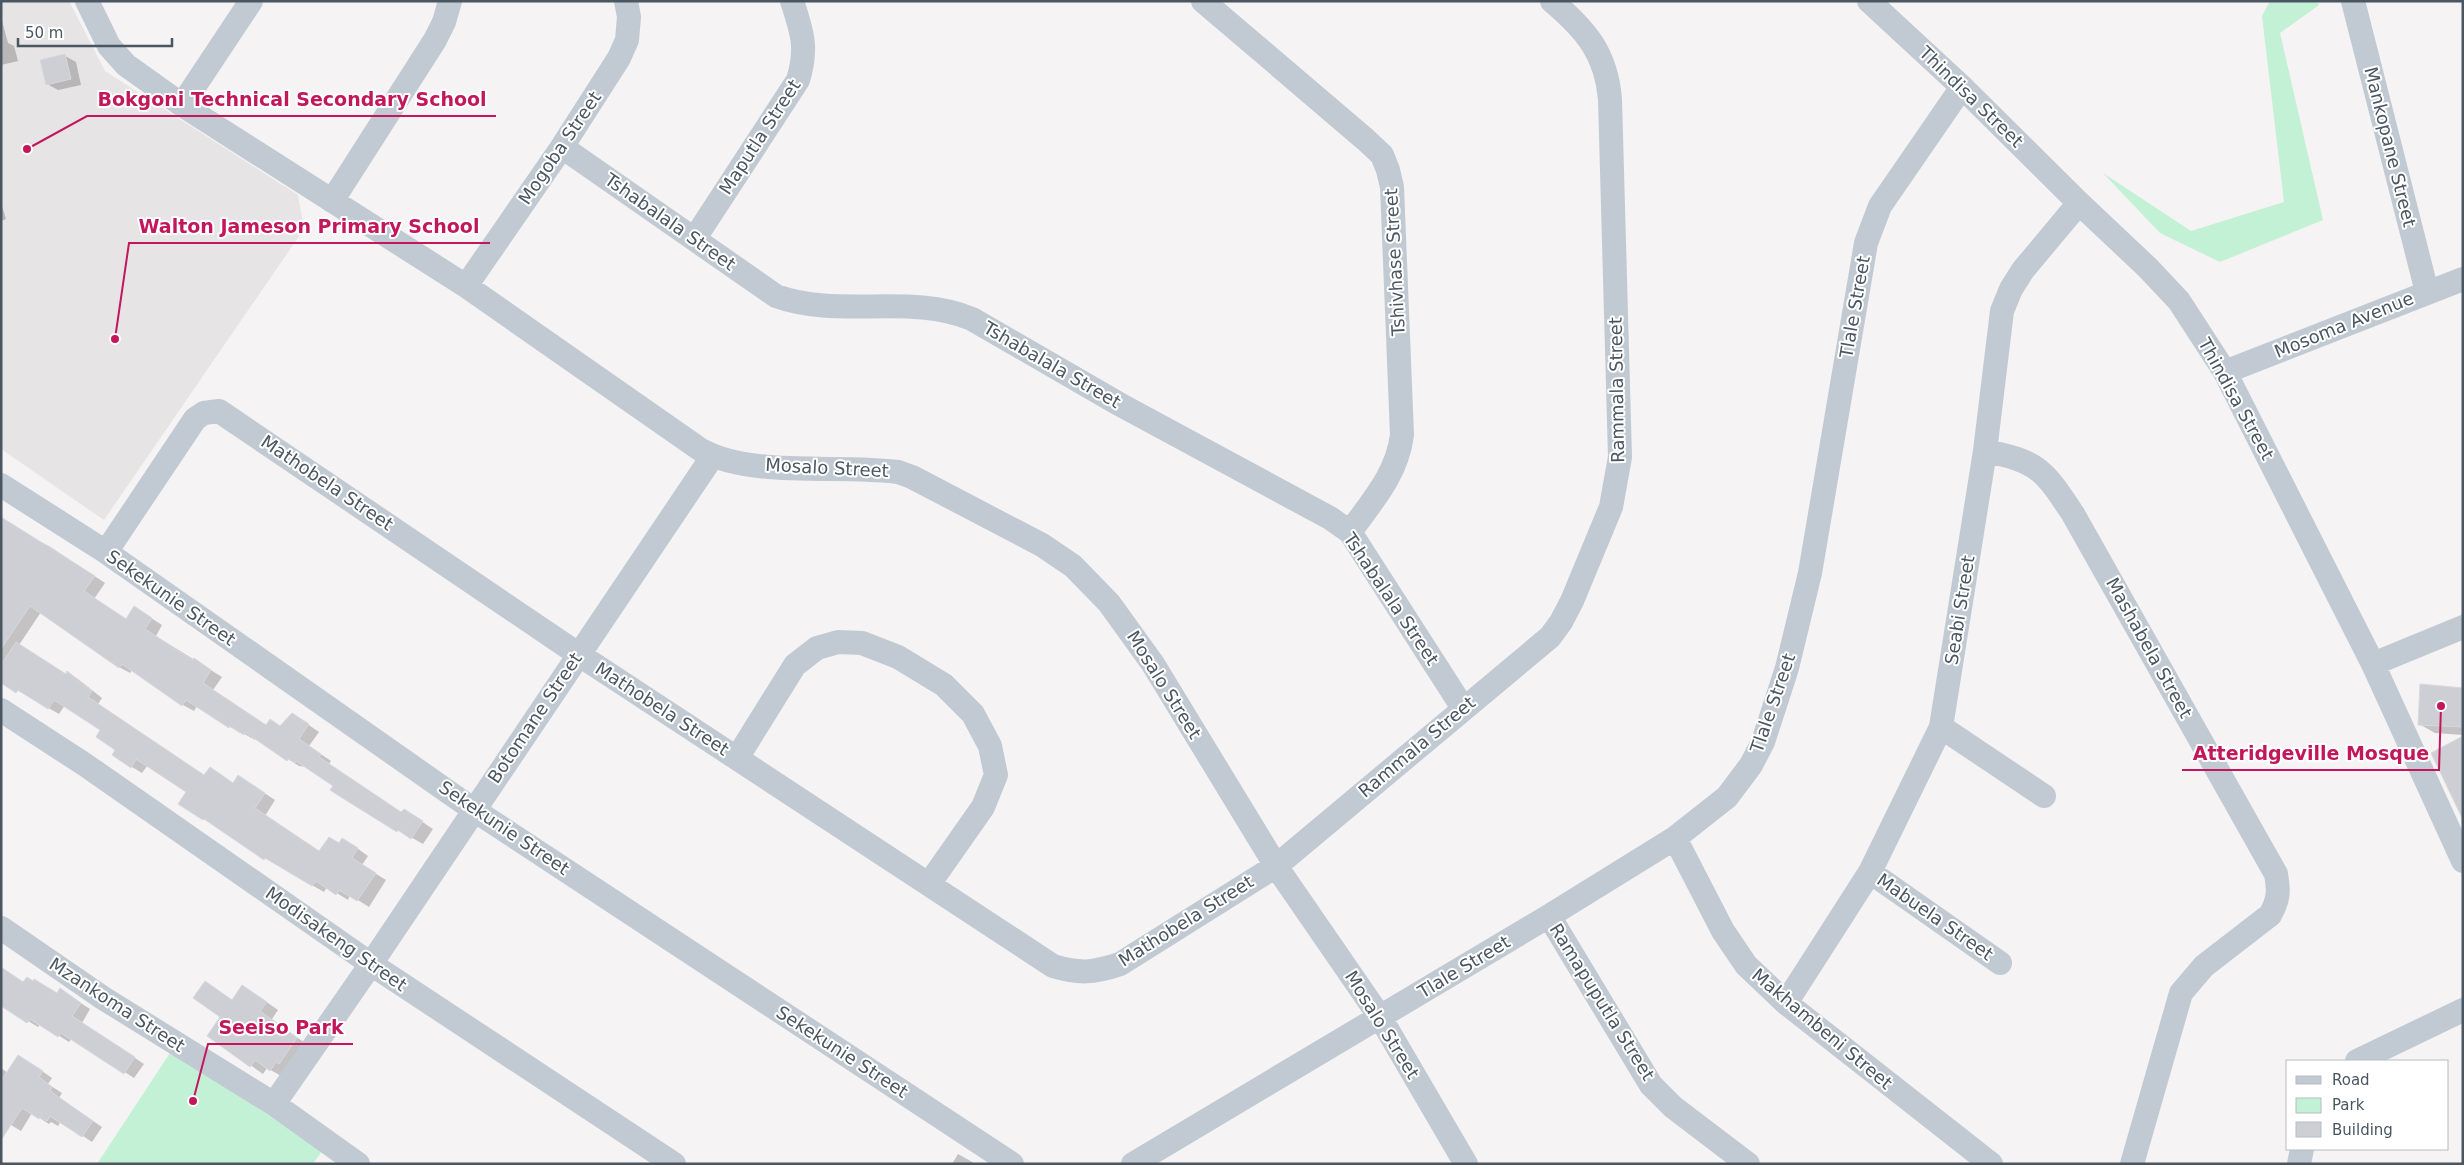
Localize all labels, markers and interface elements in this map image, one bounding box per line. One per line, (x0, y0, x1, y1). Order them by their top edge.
scale bar (18, 15, 171, 47)
text: 50 m (25, 24, 63, 42)
street label: Thindisa Street (1914, 41, 2028, 151)
street label: Mankopane Street (2360, 65, 2421, 229)
street label: Maputla Street (715, 75, 805, 198)
callout: Bokgoni Technical Secondary School (87, 82, 496, 116)
street label: Mogoba Street (514, 87, 605, 208)
text: Bokgoni Technical Secondary School (97, 88, 487, 110)
street label: Tshabalala Street (600, 168, 740, 275)
street label: Tshivhase Street (1380, 188, 1409, 337)
callout: Walton Jameson Primary School (129, 209, 490, 243)
text: Walton Jameson Primary School (139, 215, 479, 237)
street label: Tlale Street (1835, 254, 1874, 361)
street label: Mosoma Avenue (2271, 287, 2416, 362)
street label: Tshabalala Street (979, 316, 1125, 412)
street label: Rammala Street (1605, 317, 1628, 463)
street label: Thindisa Street (2194, 333, 2279, 463)
street label: Mathobela Street (257, 431, 397, 535)
street label: Mosalo Street (765, 454, 889, 481)
street label: Tshabalala Street (1339, 528, 1443, 669)
street label: Sekekunie Street (103, 545, 240, 650)
street label: Seabi Street (1941, 554, 1979, 666)
street label: Mashabela Street (2102, 574, 2197, 722)
street label: Mosalo Street (1123, 627, 1206, 743)
street label: Botomane Street (483, 648, 586, 787)
street label: Tlale Street (1745, 650, 1799, 756)
street label: Mathobela Street (592, 658, 733, 760)
street label: Rammala Street (1354, 692, 1479, 801)
callout: Atteridgeville Mosque (2182, 736, 2439, 770)
text: Atteridgeville Mosque (2193, 742, 2429, 764)
street label: Sekekunie Street (435, 776, 573, 879)
street label: Mabuela Street (1873, 869, 1997, 964)
street label: Mathobela Street (1114, 871, 1257, 971)
street label: Modisakeng Street (262, 882, 411, 995)
street label: Ramapuputla Street (1546, 919, 1659, 1084)
street label: Tlale Street (1413, 931, 1514, 1003)
street label: Mzankoma Street (46, 953, 189, 1056)
street label: Makhambeni Street (1748, 964, 1897, 1093)
street label: Mosalo Street (1341, 967, 1424, 1083)
street label: Sekekunie Street (773, 1001, 912, 1102)
callout: Seeiso Park (208, 1010, 353, 1044)
text: Seeiso Park (218, 1016, 344, 1038)
legend (2286, 1060, 2449, 1150)
text: Road (2332, 1071, 2370, 1089)
text: Park (2332, 1096, 2365, 1114)
text: Building (2332, 1121, 2393, 1139)

